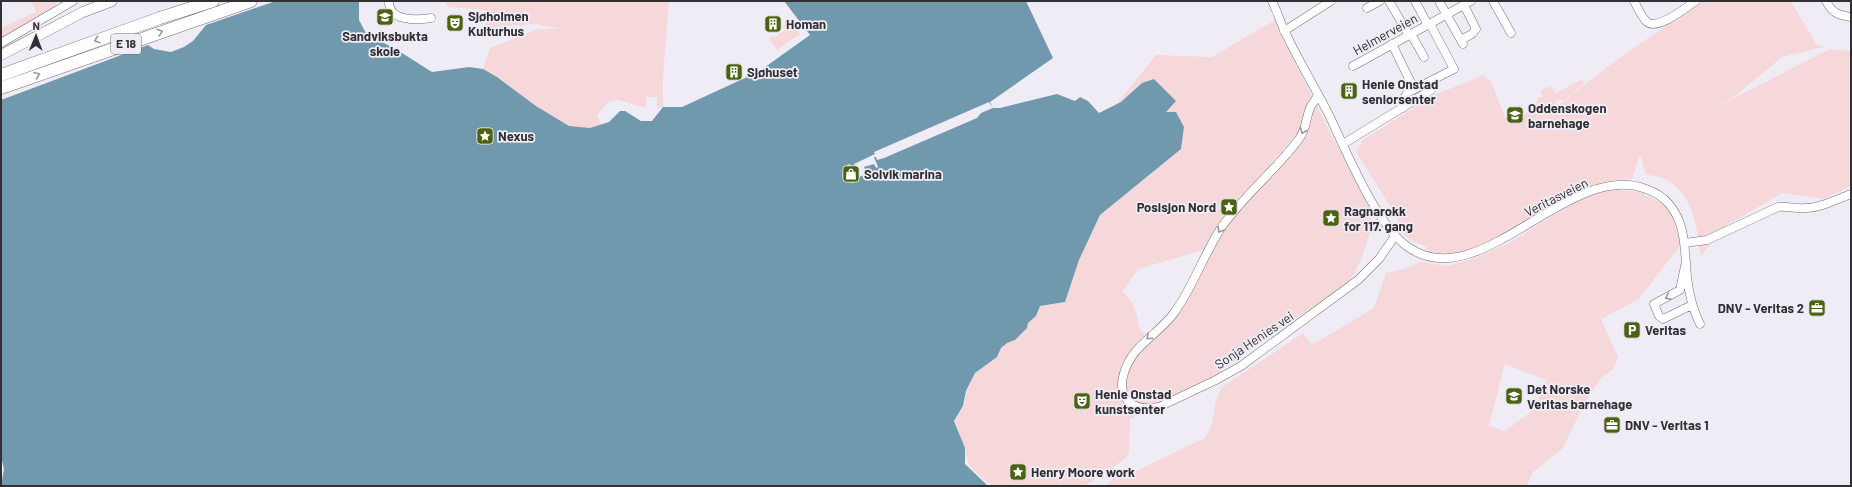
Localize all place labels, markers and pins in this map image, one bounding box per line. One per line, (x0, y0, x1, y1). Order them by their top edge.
school or university icon: Sandviksbukta skole (375, 7, 395, 27)
place label: Sjøholmen Kulturhus (468, 8, 529, 39)
theatre icon: Sjøholmen Kulturhus (445, 13, 465, 33)
building icon: Homan (763, 14, 783, 34)
place label: Homan (786, 16, 826, 32)
place label: Sandviksbukta skole (342, 28, 428, 59)
building icon: Sjøhuset (724, 62, 744, 82)
place label: Sjøhuset (747, 64, 798, 80)
place label: Henie Onstad seniorsenter (1362, 76, 1438, 107)
building icon: Henie Onstad seniorsenter (1339, 81, 1359, 101)
place label: Oddenskogen barnehage (1528, 100, 1607, 131)
school or university icon: Oddenskogen barnehage (1505, 105, 1525, 125)
place icon: Nexus (475, 126, 495, 146)
place label: Nexus (498, 128, 535, 144)
shop icon: Solvik marina (841, 164, 861, 184)
place label: Solvik marina (864, 166, 942, 182)
place icon: Posisjon Nord (1219, 197, 1239, 217)
place label: Posisjon Nord (1137, 199, 1216, 215)
place label: Ragnarokk for 117. gang (1344, 203, 1413, 234)
place icon: Ragnarokk for 117. gang (1321, 208, 1341, 228)
office icon: DNV - Veritas 2 (1807, 298, 1827, 318)
place label: DNV - Veritas 2 (1718, 300, 1804, 316)
parking icon: Veritas (1622, 320, 1642, 340)
place label: Veritas (1645, 322, 1686, 338)
place label: Det Norske Veritas barnehage (1527, 381, 1632, 412)
place label: Henie Onstad kunstsenter (1095, 386, 1171, 417)
school or university icon: Det Norske Veritas barnehage (1504, 386, 1524, 406)
theatre icon: Henie Onstad kunstsenter (1072, 391, 1092, 411)
office icon: DNV - Veritas 1 (1602, 415, 1622, 435)
place label: DNV - Veritas 1 (1625, 417, 1709, 433)
place icon: Henry Moore work (1008, 462, 1028, 482)
place label: Henry Moore work (1031, 464, 1135, 480)

